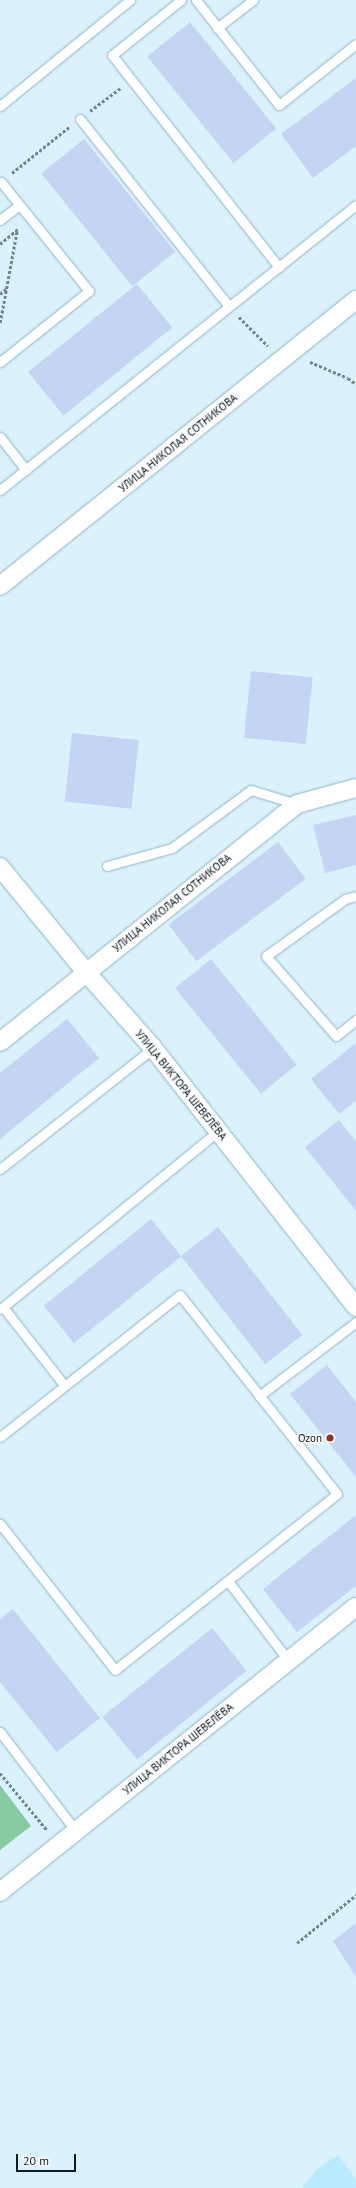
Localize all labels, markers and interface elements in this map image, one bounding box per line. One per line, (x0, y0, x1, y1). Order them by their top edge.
street label: УЛИЦА НИКОЛАЯ СОТНИКОВА (116, 391, 240, 495)
street label: УЛИЦА НИКОЛАЯ СОТНИКОВА (110, 851, 234, 955)
street label: УЛИЦА ВИКТОРА ШЕВЕЛЁВА (132, 1027, 230, 1143)
place label: Ozon (298, 1431, 322, 1445)
marker: Ozon (325, 1433, 335, 1443)
street label: УЛИЦА ВИКТОРА ШЕВЕЛЁВА (120, 1700, 236, 1798)
scale bar (18, 2146, 78, 2172)
text: 20 m (23, 2153, 49, 2168)

